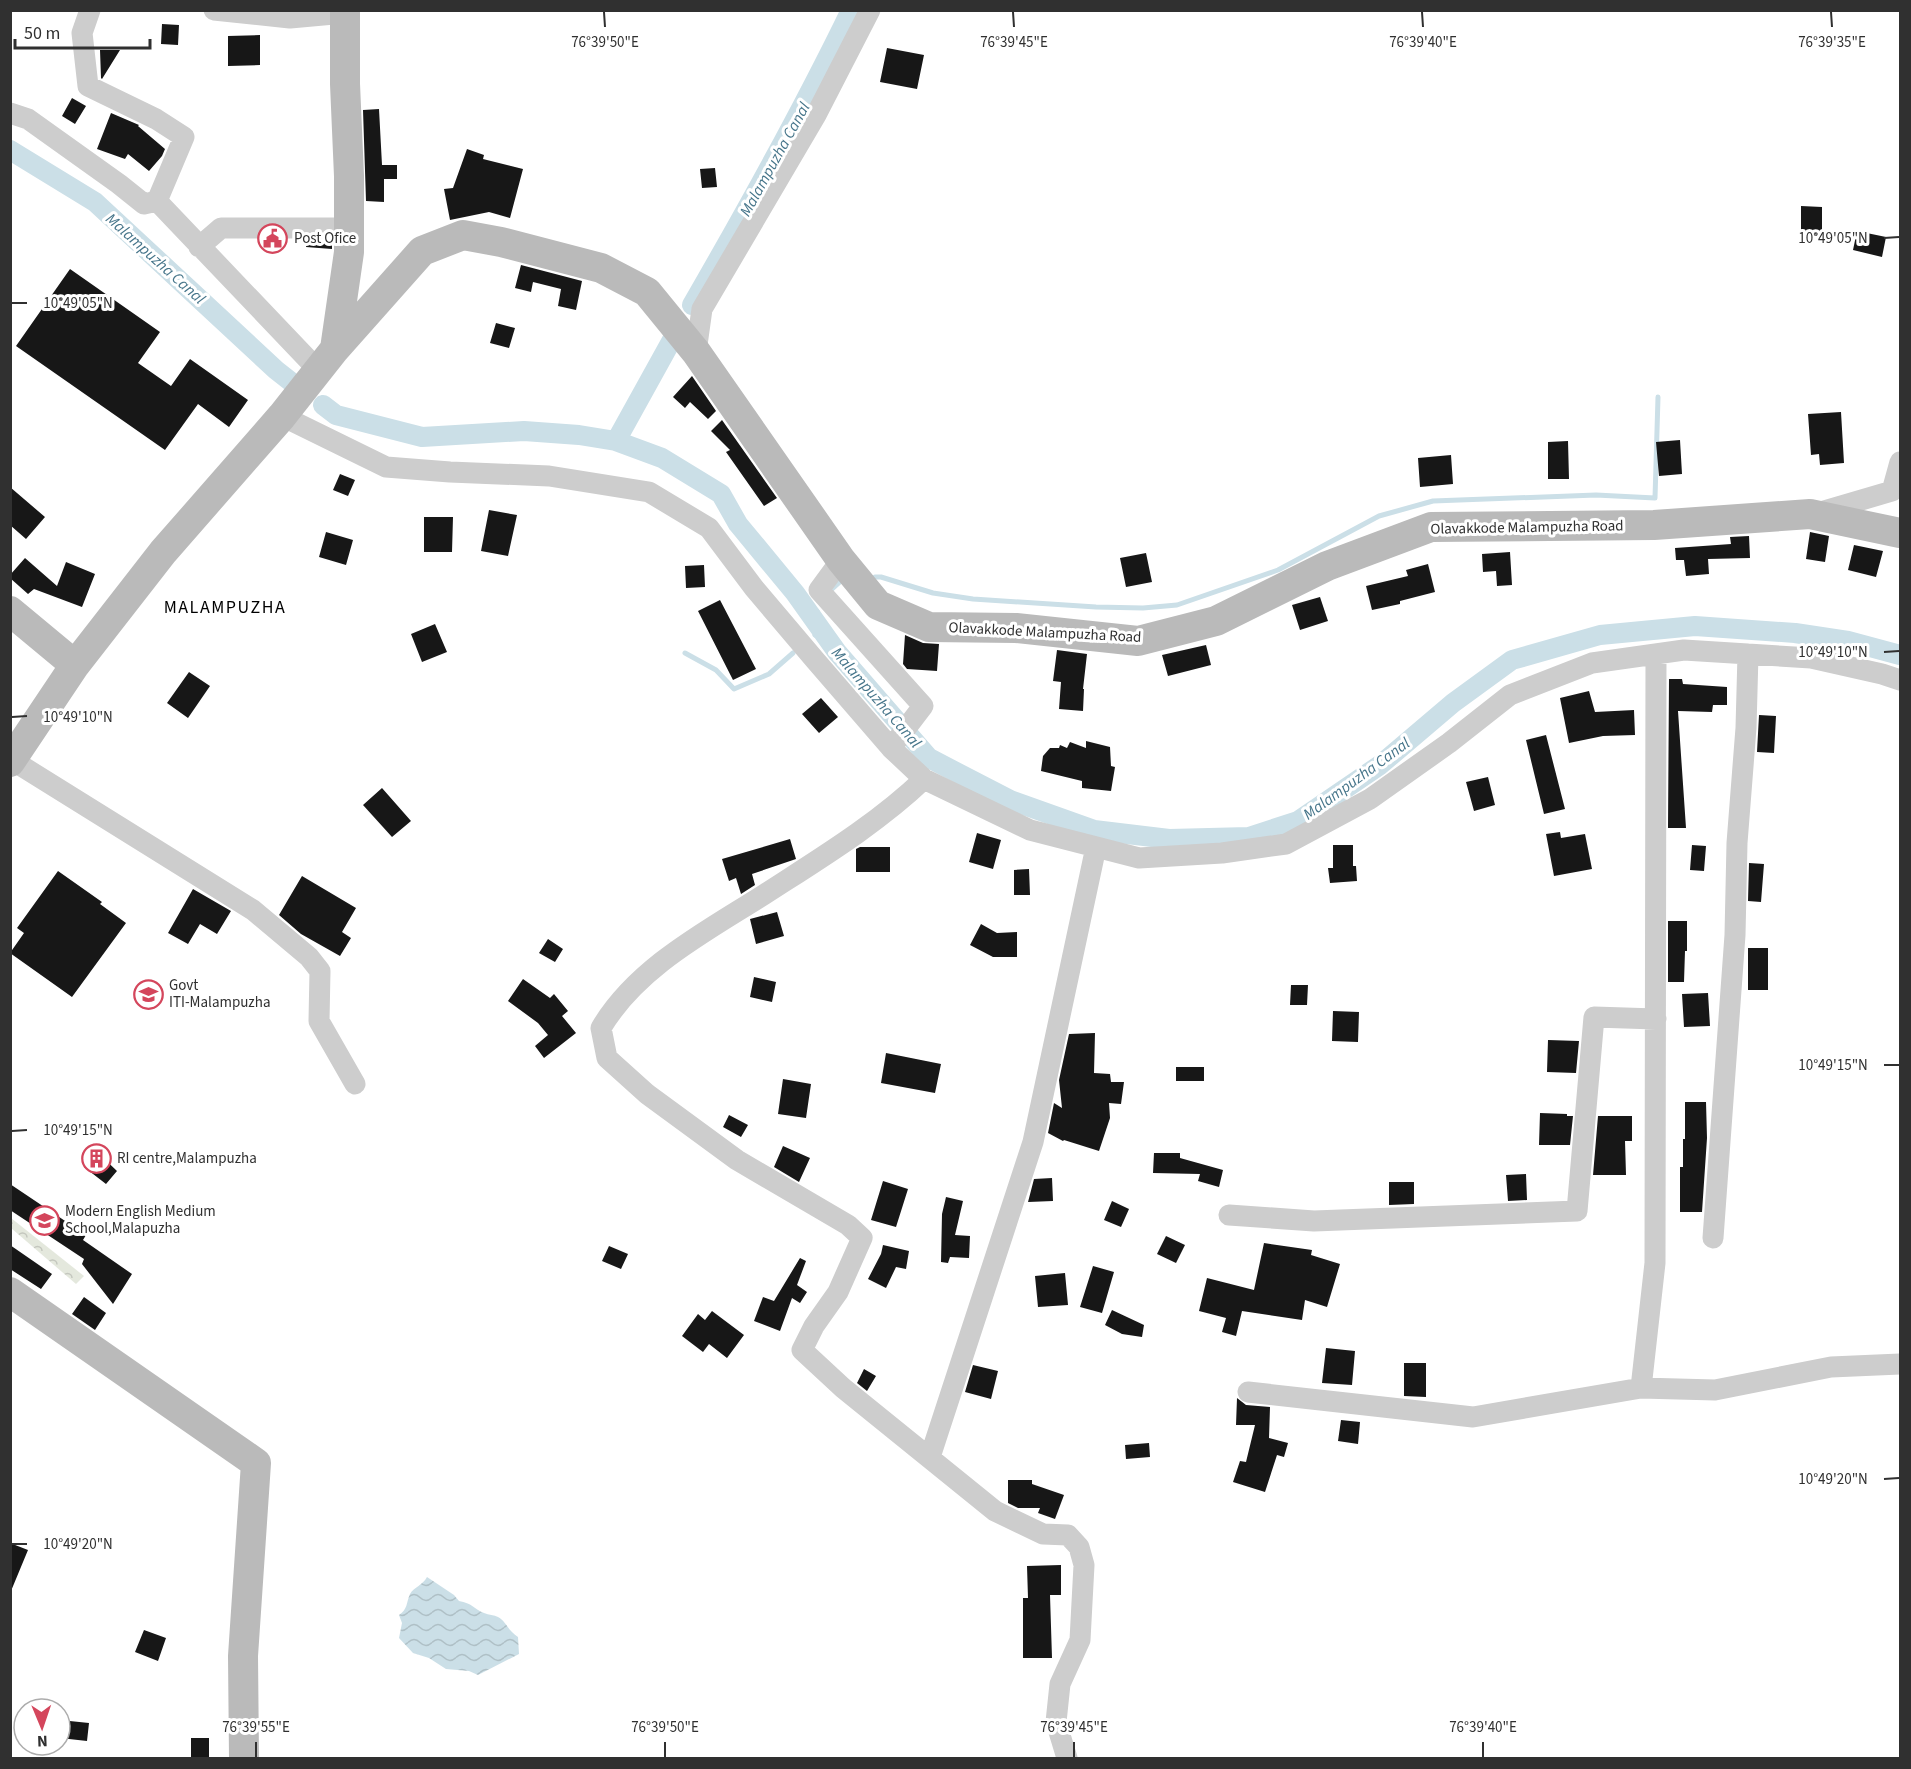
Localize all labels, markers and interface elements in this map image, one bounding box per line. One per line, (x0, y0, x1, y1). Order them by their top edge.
scale bar (15, 12, 150, 50)
text: 50 m (24, 21, 60, 46)
text: 76°39'50"E (571, 32, 639, 53)
text: 76°39'45"E (980, 32, 1048, 53)
text: 76°39'40"E (1389, 32, 1457, 53)
text: 76°39'35"E (1798, 32, 1866, 53)
water label: Malampuzha Canal (734, 99, 815, 220)
water label: Malampuzha Canal (101, 208, 210, 309)
public building icon: Post Ofice (257, 222, 289, 254)
place label: Post Ofice (294, 228, 356, 249)
text: 10°49'05"N (1798, 228, 1868, 249)
text: 10°49'05"N (43, 293, 113, 314)
street label: Olavakkode Malampuzha Road (1430, 515, 1624, 540)
district label: MALAMPUZHA (164, 595, 286, 620)
street label: Olavakkode Malampuzha Road (948, 617, 1142, 648)
water label: Malampuzha Canal (826, 642, 926, 753)
text: 10°49'10"N (1798, 642, 1868, 663)
text: 10°49'10"N (43, 707, 113, 728)
water label: Malampuzha Canal (1299, 733, 1414, 825)
place label: Govt ITI-Malampuzha (169, 975, 270, 1013)
school or university icon: Govt ITI-Malampuzha (132, 978, 164, 1010)
text: 10°49'15"N (1798, 1055, 1868, 1076)
text: 10°49'15"N (43, 1120, 113, 1141)
building icon: RI centre,Malampuzha (80, 1142, 112, 1174)
place label: RI centre,Malampuzha (117, 1148, 257, 1169)
place label: Modern English Medium School,Malapuzha (65, 1201, 216, 1239)
school or university icon: Modern English Medium School,Malapuzha (28, 1204, 60, 1236)
text: 10°49'20"N (1798, 1469, 1868, 1490)
text: 10°49'20"N (43, 1534, 113, 1555)
north arrow (12, 1697, 72, 1757)
text: 76°39'55"E (222, 1717, 290, 1738)
text: 76°39'50"E (631, 1717, 699, 1738)
text: 76°39'45"E (1040, 1717, 1108, 1738)
text: 76°39'40"E (1449, 1717, 1517, 1738)
text: N (37, 1730, 48, 1752)

